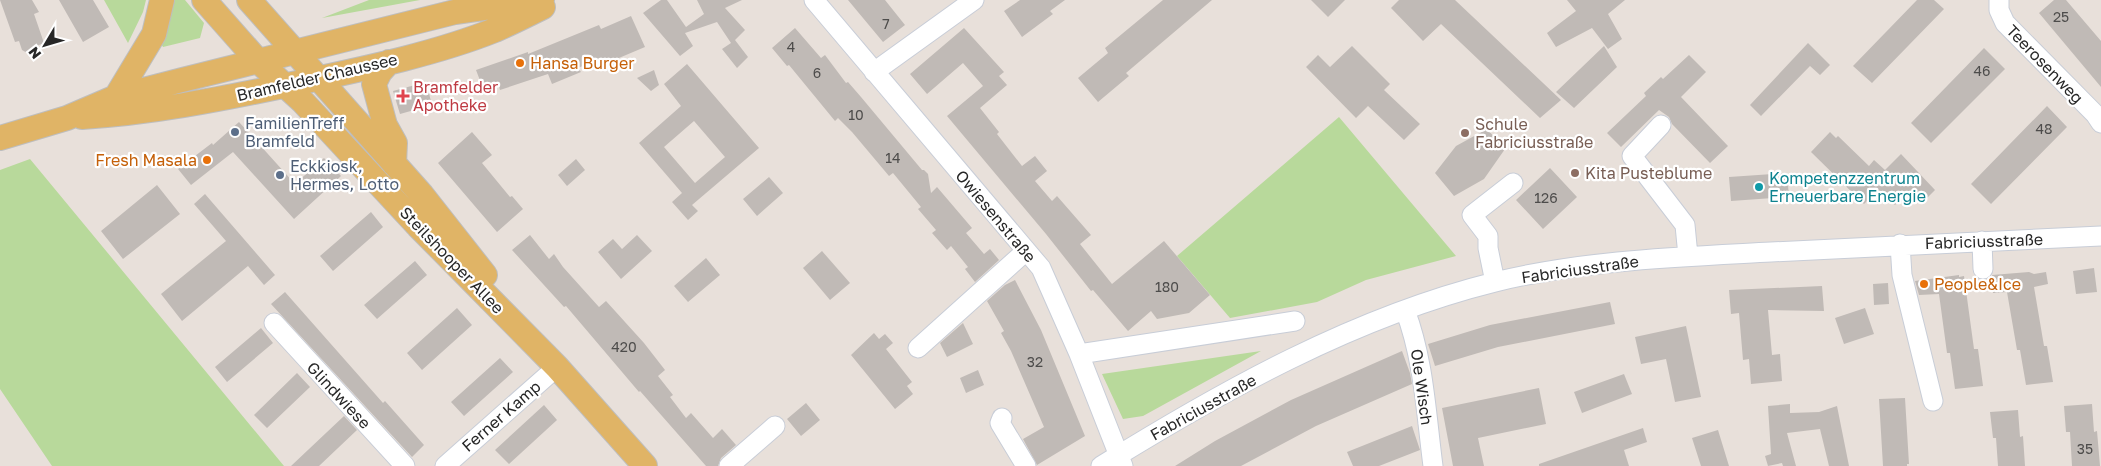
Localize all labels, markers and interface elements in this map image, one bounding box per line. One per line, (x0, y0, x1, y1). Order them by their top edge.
house number: 25 (2053, 8, 2069, 25)
house number: 7 (882, 15, 890, 32)
north arrow (20, 20, 70, 70)
street label: Teerosenweg (2002, 20, 2088, 108)
house number: 4 (787, 38, 795, 55)
text: N (24, 44, 44, 63)
street label: Bramfelder Chaussee (235, 49, 399, 105)
place label: Hansa Burger (530, 53, 634, 73)
marker: Hansa Burger (514, 57, 526, 69)
house number: 46 (1973, 62, 1991, 79)
house number: 6 (813, 64, 821, 81)
place label: Bramfelder Apotheke (413, 77, 498, 115)
marker: Bramfelder Apotheke (397, 90, 409, 102)
house number: 10 (848, 106, 864, 123)
place label: FamilienTreff Bramfeld (245, 113, 344, 151)
place label: Schule Fabriciusstraße (1475, 114, 1593, 152)
house number: 48 (2035, 120, 2053, 137)
marker: FamilienTreff Bramfeld (229, 126, 241, 138)
marker: Schule Fabriciusstraße (1459, 127, 1471, 139)
house number: 14 (885, 149, 901, 166)
place label: Fresh Masala (95, 150, 197, 170)
marker: Fresh Masala (201, 154, 213, 166)
place label: Eckkiosk, Hermes, Lotto (290, 156, 399, 194)
place label: Kita Pusteblume (1585, 163, 1712, 183)
street label: Owiesenstraße (952, 166, 1040, 266)
marker: Kita Pusteblume (1569, 167, 1581, 179)
place label: Kompetenzzentrum Erneuerbare Energie (1769, 168, 1926, 206)
marker: Eckkiosk, Hermes, Lotto (274, 169, 286, 181)
marker: Kompetenzzentrum Erneuerbare Energie (1753, 181, 1765, 193)
house number: 126 (1534, 189, 1558, 206)
street label: Steilshooper Allee (396, 202, 508, 318)
street label: Fabriciusstraße (1925, 229, 2043, 253)
street label: Fabriciusstraße (1520, 251, 1640, 287)
place label: People&Ice (1934, 274, 2021, 294)
house number: 180 (1155, 278, 1179, 295)
marker: People&Ice (1918, 278, 1930, 290)
house number: 420 (611, 338, 637, 355)
street label: Ole Wisch (1407, 348, 1437, 426)
house number: 32 (1027, 353, 1043, 370)
street label: Glindwiese (303, 357, 375, 433)
street label: Fabriciusstraße (1146, 370, 1260, 444)
street label: Ferner Kamp (457, 376, 545, 456)
house number: 35 (2077, 440, 2093, 457)

